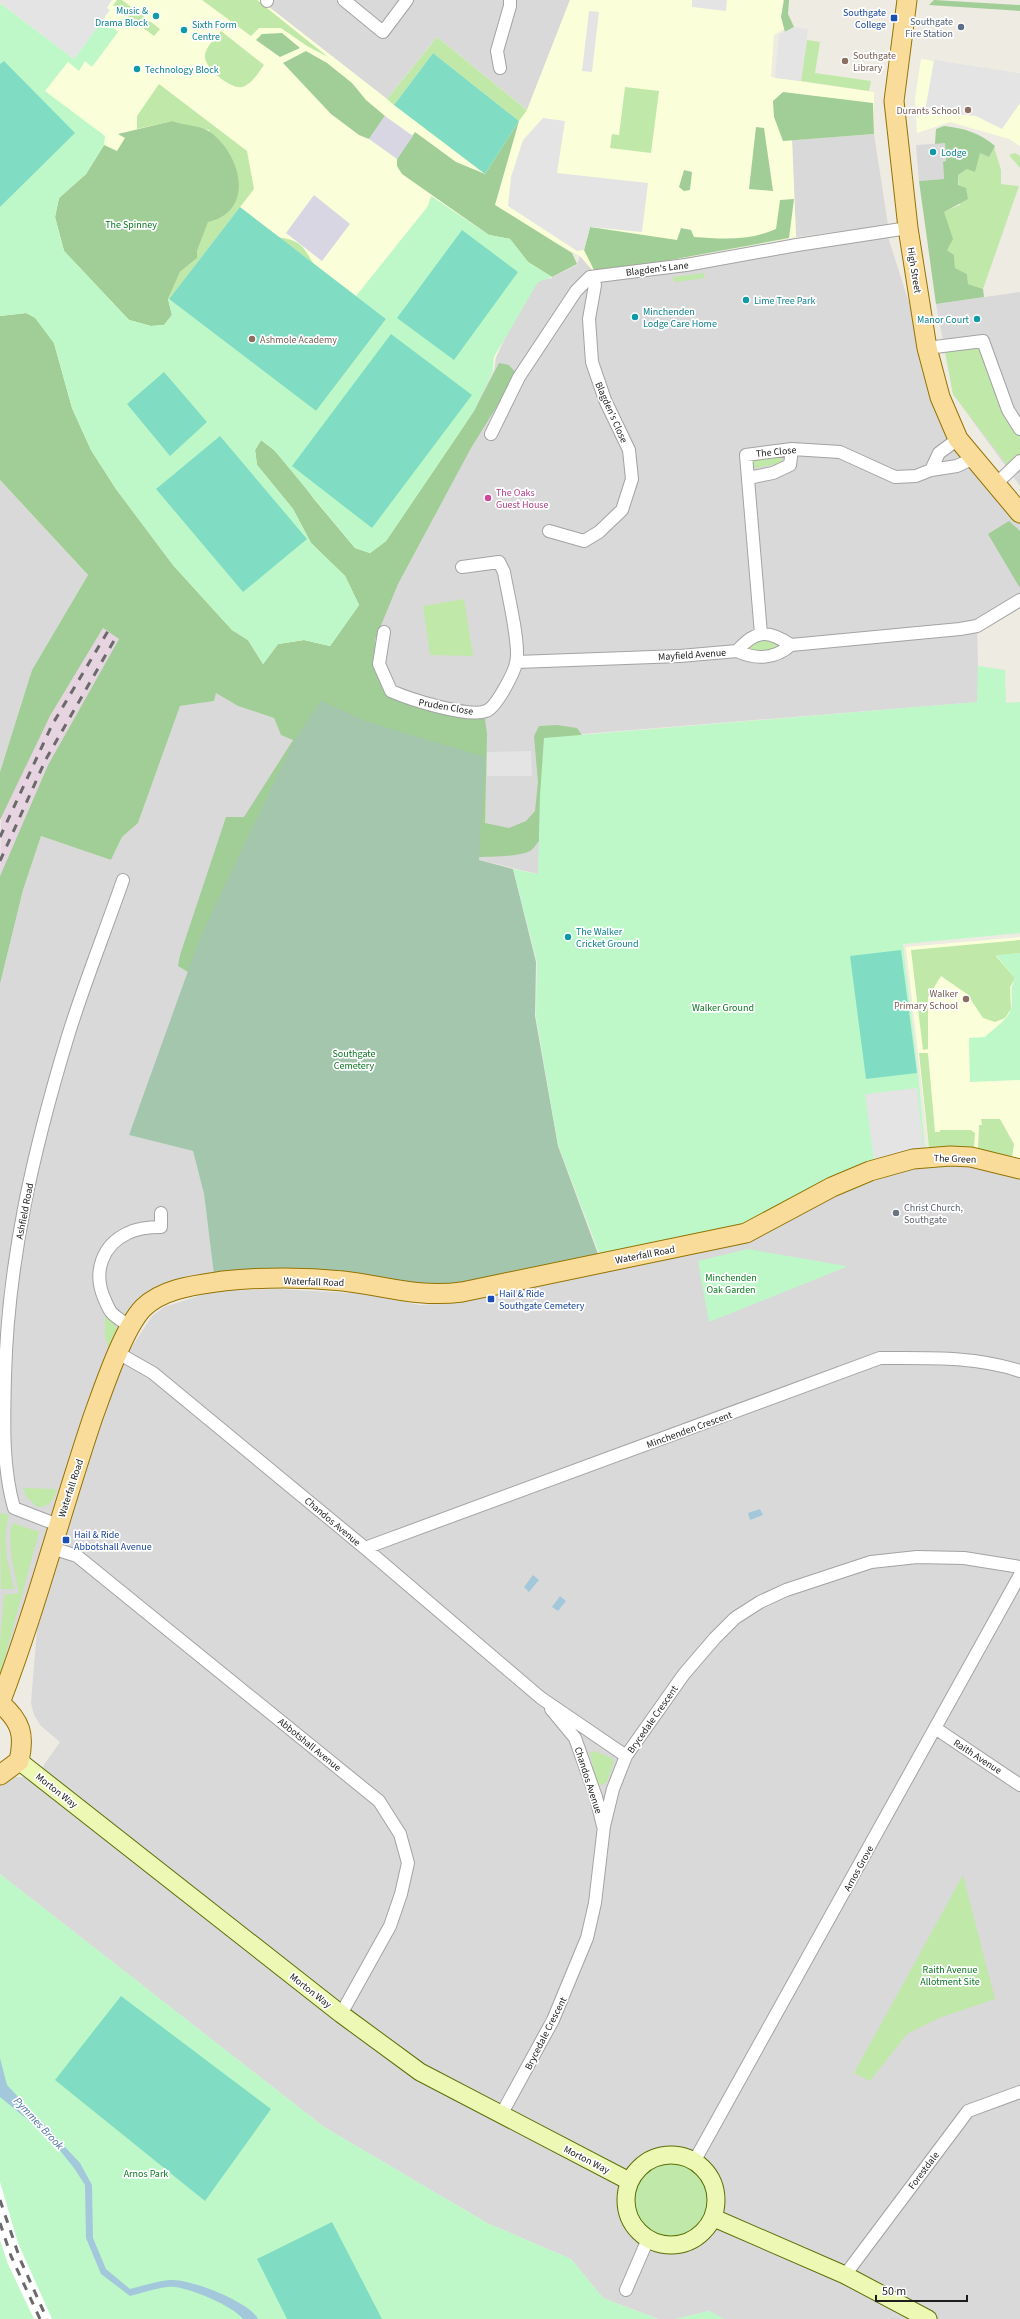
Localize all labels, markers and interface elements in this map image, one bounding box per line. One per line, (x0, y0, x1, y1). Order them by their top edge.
place label: Music & Drama Block (95, 4, 148, 30)
place label: Southgate College (843, 6, 886, 32)
marker: Music & Drama Block (151, 11, 161, 21)
marker: Southgate College (889, 13, 899, 23)
place label: Southgate Fire Station (905, 15, 953, 41)
place label: Sixth Form Centre (192, 18, 237, 44)
marker: Southgate Fire Station (956, 22, 966, 32)
marker: Sixth Form Centre (179, 25, 189, 35)
place label: Southgate Library (853, 49, 896, 75)
marker: Southgate Library (840, 56, 850, 66)
place label: Technology Block (145, 63, 219, 77)
marker: Technology Block (132, 64, 142, 74)
place label: Durants School (896, 104, 960, 118)
marker: Durants School (963, 105, 973, 115)
place label: Lodge (941, 146, 967, 160)
marker: Lodge (928, 147, 938, 157)
park label: The Spinney (105, 218, 157, 232)
street label: High Street (903, 246, 925, 295)
street label: Blagden's Lane (625, 258, 689, 280)
place label: Lime Tree Park (754, 294, 816, 308)
marker: Lime Tree Park (741, 295, 751, 305)
place label: Minchenden Lodge Care Home (643, 305, 717, 331)
marker: Minchenden Lodge Care Home (630, 312, 640, 322)
place label: Manor Court (917, 313, 970, 327)
marker: Manor Court (972, 314, 982, 324)
place label: Ashmole Academy (260, 333, 337, 347)
marker: Ashmole Academy (247, 334, 257, 344)
street label: Blagden's Close (591, 380, 631, 445)
street label: The Close (755, 443, 797, 461)
place label: The Oaks Guest House (496, 486, 549, 512)
marker: The Oaks Guest House (483, 493, 493, 503)
street label: Mayfield Avenue (658, 646, 727, 664)
street label: Pruden Close (417, 695, 474, 719)
place label: The Walker Cricket Ground (576, 925, 639, 951)
marker: The Walker Cricket Ground (563, 932, 573, 942)
place label: Walker Primary School (894, 987, 959, 1013)
marker: Walker Primary School (961, 994, 971, 1004)
park label: Walker Ground (692, 1001, 754, 1015)
park label: Southgate Cemetery (332, 1047, 376, 1073)
street label: The Green (933, 1151, 977, 1167)
street label: Ashfield Road (13, 1182, 37, 1241)
place label: Christ Church, Southgate (904, 1201, 963, 1227)
marker: Christ Church, Southgate (891, 1208, 901, 1218)
street label: Waterfall Road (614, 1242, 676, 1268)
park label: Minchenden Oak Garden (705, 1271, 757, 1297)
street label: Waterfall Road (283, 1274, 344, 1290)
place label: Hail & Ride Southgate Cemetery (499, 1287, 585, 1313)
marker: Hail & Ride Southgate Cemetery (486, 1294, 496, 1304)
street label: Minchenden Crescent (645, 1408, 735, 1452)
street label: Waterfall Road (55, 1457, 87, 1519)
street label: Chandos Avenue (301, 1494, 364, 1550)
place label: Hail & Ride Abbotshall Avenue (74, 1528, 152, 1554)
marker: Hail & Ride Abbotshall Avenue (61, 1535, 71, 1545)
street label: Brycedale Crescent (624, 1682, 682, 1756)
street label: Abbotshall Avenue (275, 1715, 344, 1775)
street label: Raith Avenue (951, 1736, 1004, 1778)
street label: Chandos Avenue (571, 1745, 605, 1816)
street label: Morton Way (32, 1770, 81, 1812)
street label: Arnos Grove (841, 1843, 877, 1894)
park label: Raith Avenue Allotment Site (920, 1963, 980, 1989)
street label: Morton Way (286, 1970, 335, 2012)
street label: Brycedale Crescent (521, 1994, 571, 2072)
water label: Pymmes Brook (10, 2094, 67, 2153)
street label: Morton Way (561, 2142, 612, 2178)
street label: Forestdale (905, 2149, 943, 2192)
park label: Arnos Park (124, 2167, 168, 2181)
scale bar (876, 2277, 967, 2303)
text: 50 m (882, 2283, 906, 2300)

